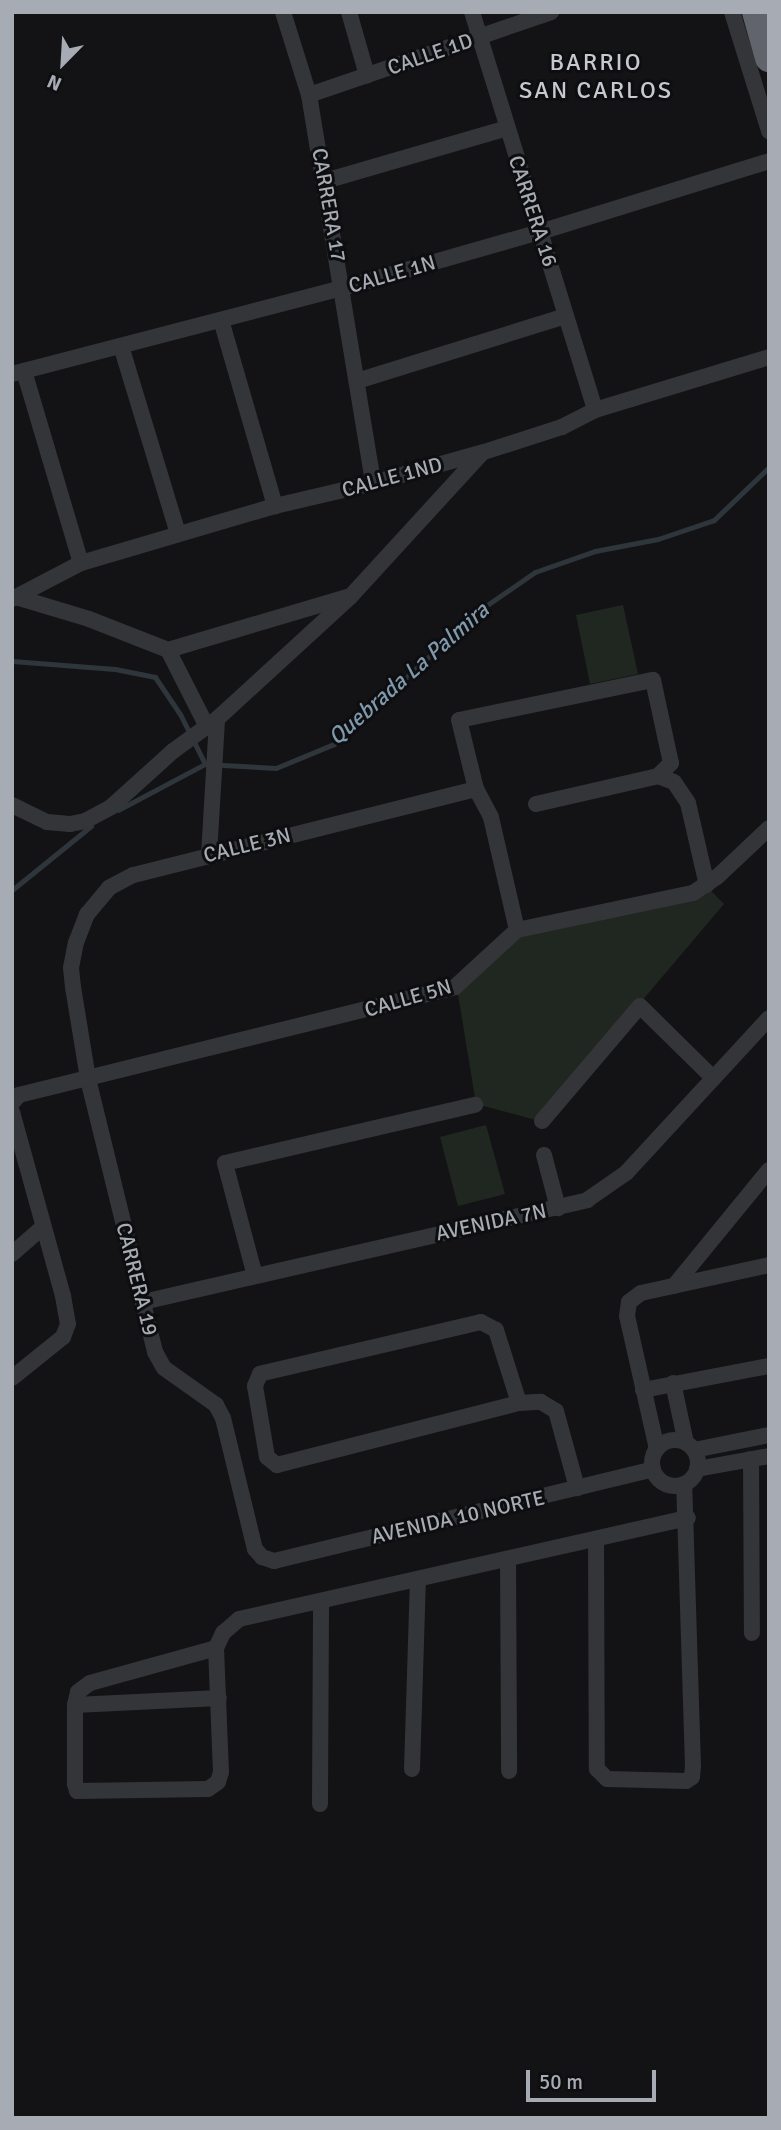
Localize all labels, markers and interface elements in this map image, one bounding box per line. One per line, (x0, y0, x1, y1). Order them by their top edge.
north arrow (28, 28, 98, 98)
street label: CALLE 1D (384, 28, 476, 80)
district label: BARRIO SAN CARLOS (520, 49, 672, 105)
text: N (44, 69, 65, 96)
street label: CARRERA 17 (307, 146, 351, 264)
street label: CARRERA 16 (503, 152, 563, 270)
street label: CALLE 1N (346, 250, 438, 298)
street label: CALLE 1ND (339, 452, 445, 502)
water label: Quebrada La Palmira (323, 597, 495, 751)
street label: CALLE 3N (201, 822, 293, 868)
street label: CALLE 5N (362, 974, 454, 1022)
street label: AVENIDA 7N (433, 1198, 549, 1246)
street label: CARRERA 19 (111, 1220, 163, 1338)
street label: AVENIDA 10 NORTE (369, 1485, 547, 1549)
scale bar (529, 2056, 658, 2100)
text: 50 m (539, 2069, 583, 2095)

